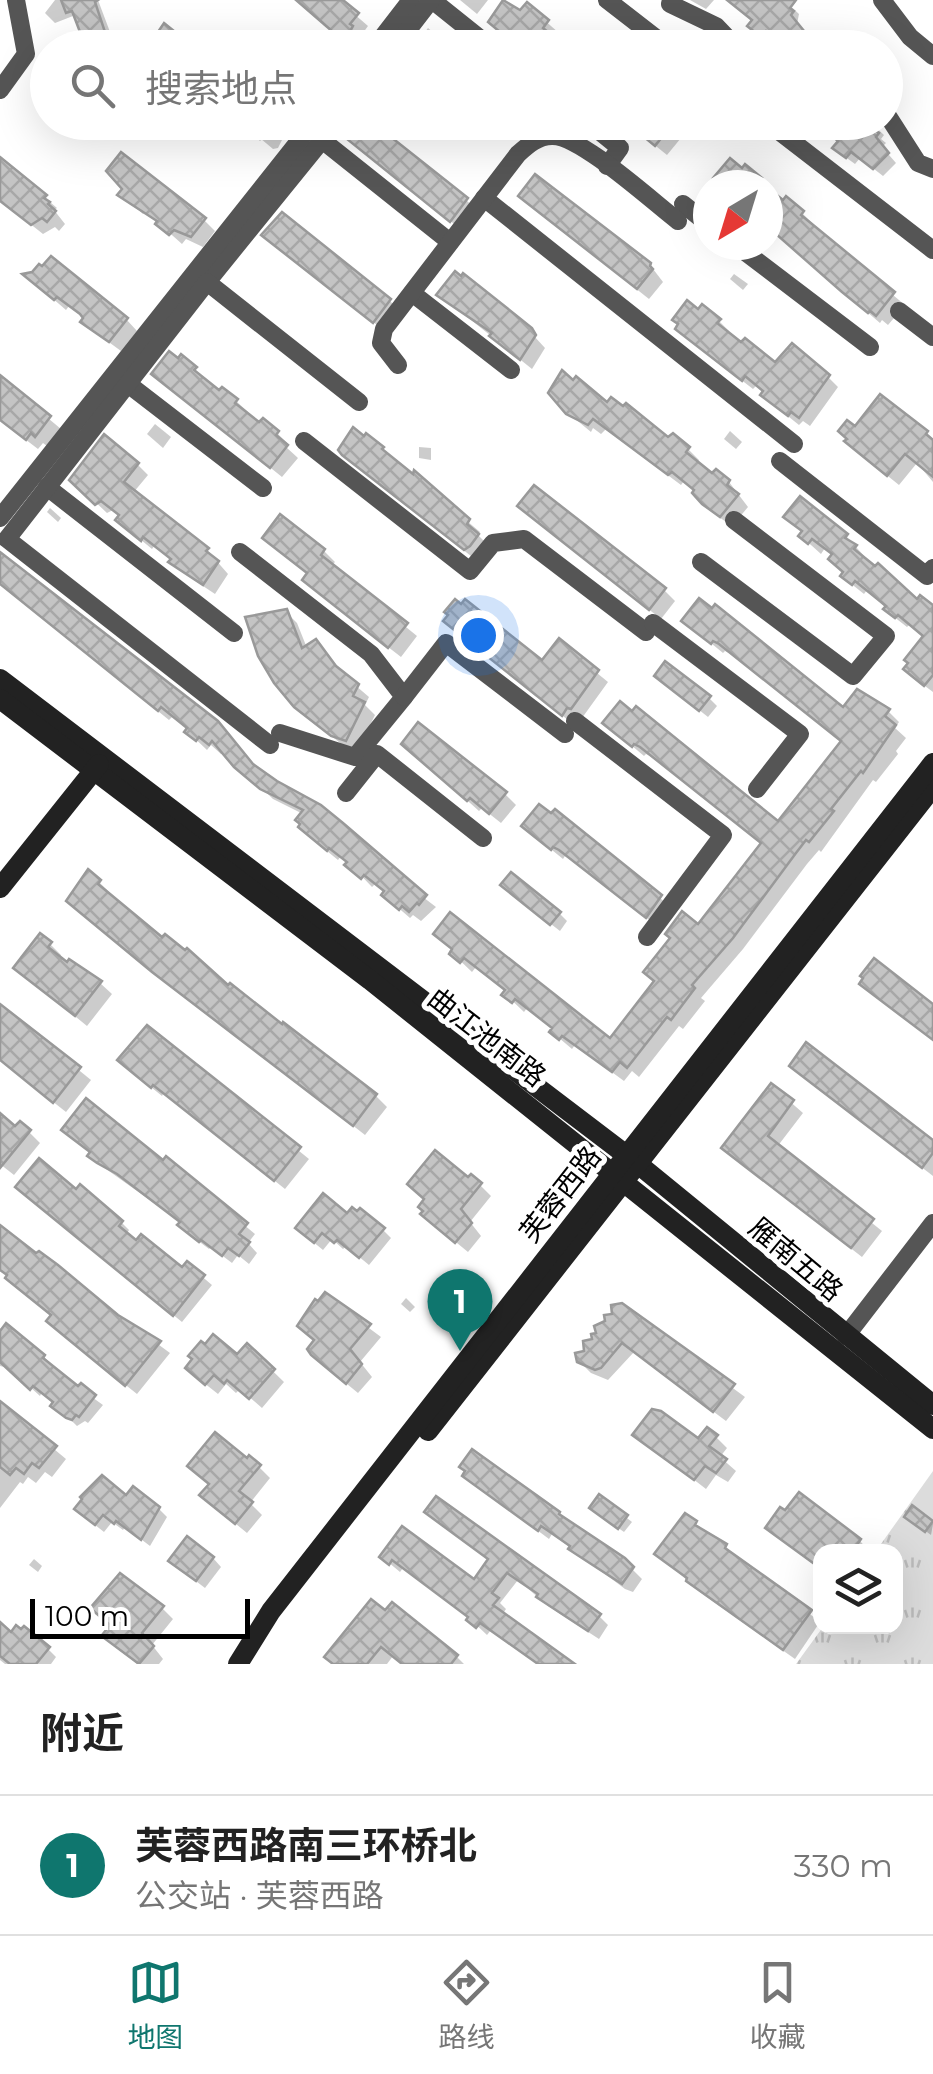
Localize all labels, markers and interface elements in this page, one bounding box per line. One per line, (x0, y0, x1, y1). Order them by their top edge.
search box (30, 30, 903, 140)
icon: search (65, 58, 120, 113)
text: 搜索地点 (145, 65, 297, 112)
north arrow (693, 170, 783, 260)
your location (453, 610, 504, 661)
street label: 曲江池南路 (421, 981, 553, 1093)
street label: 芙蓉西路 (512, 1139, 608, 1249)
street label: 雁南五路 (742, 1210, 850, 1308)
pin: 1 (428, 1268, 492, 1351)
map controls (813, 1544, 903, 1634)
button: layers (813, 1544, 903, 1634)
scale bar (30, 1594, 250, 1638)
text: 100 m (45, 1599, 129, 1633)
text: 附近 (40, 1707, 124, 1759)
text: 芙蓉西路南三环桥北 (135, 1822, 477, 1869)
text: 1 (66, 1846, 79, 1885)
text: 330 m (794, 1846, 893, 1885)
text: 公交站 · 芙蓉西路 (135, 1876, 384, 1915)
tab: 地图 (127, 1955, 184, 2055)
tab: 路线 (438, 1955, 495, 2055)
tab: 收藏 (749, 1955, 806, 2055)

